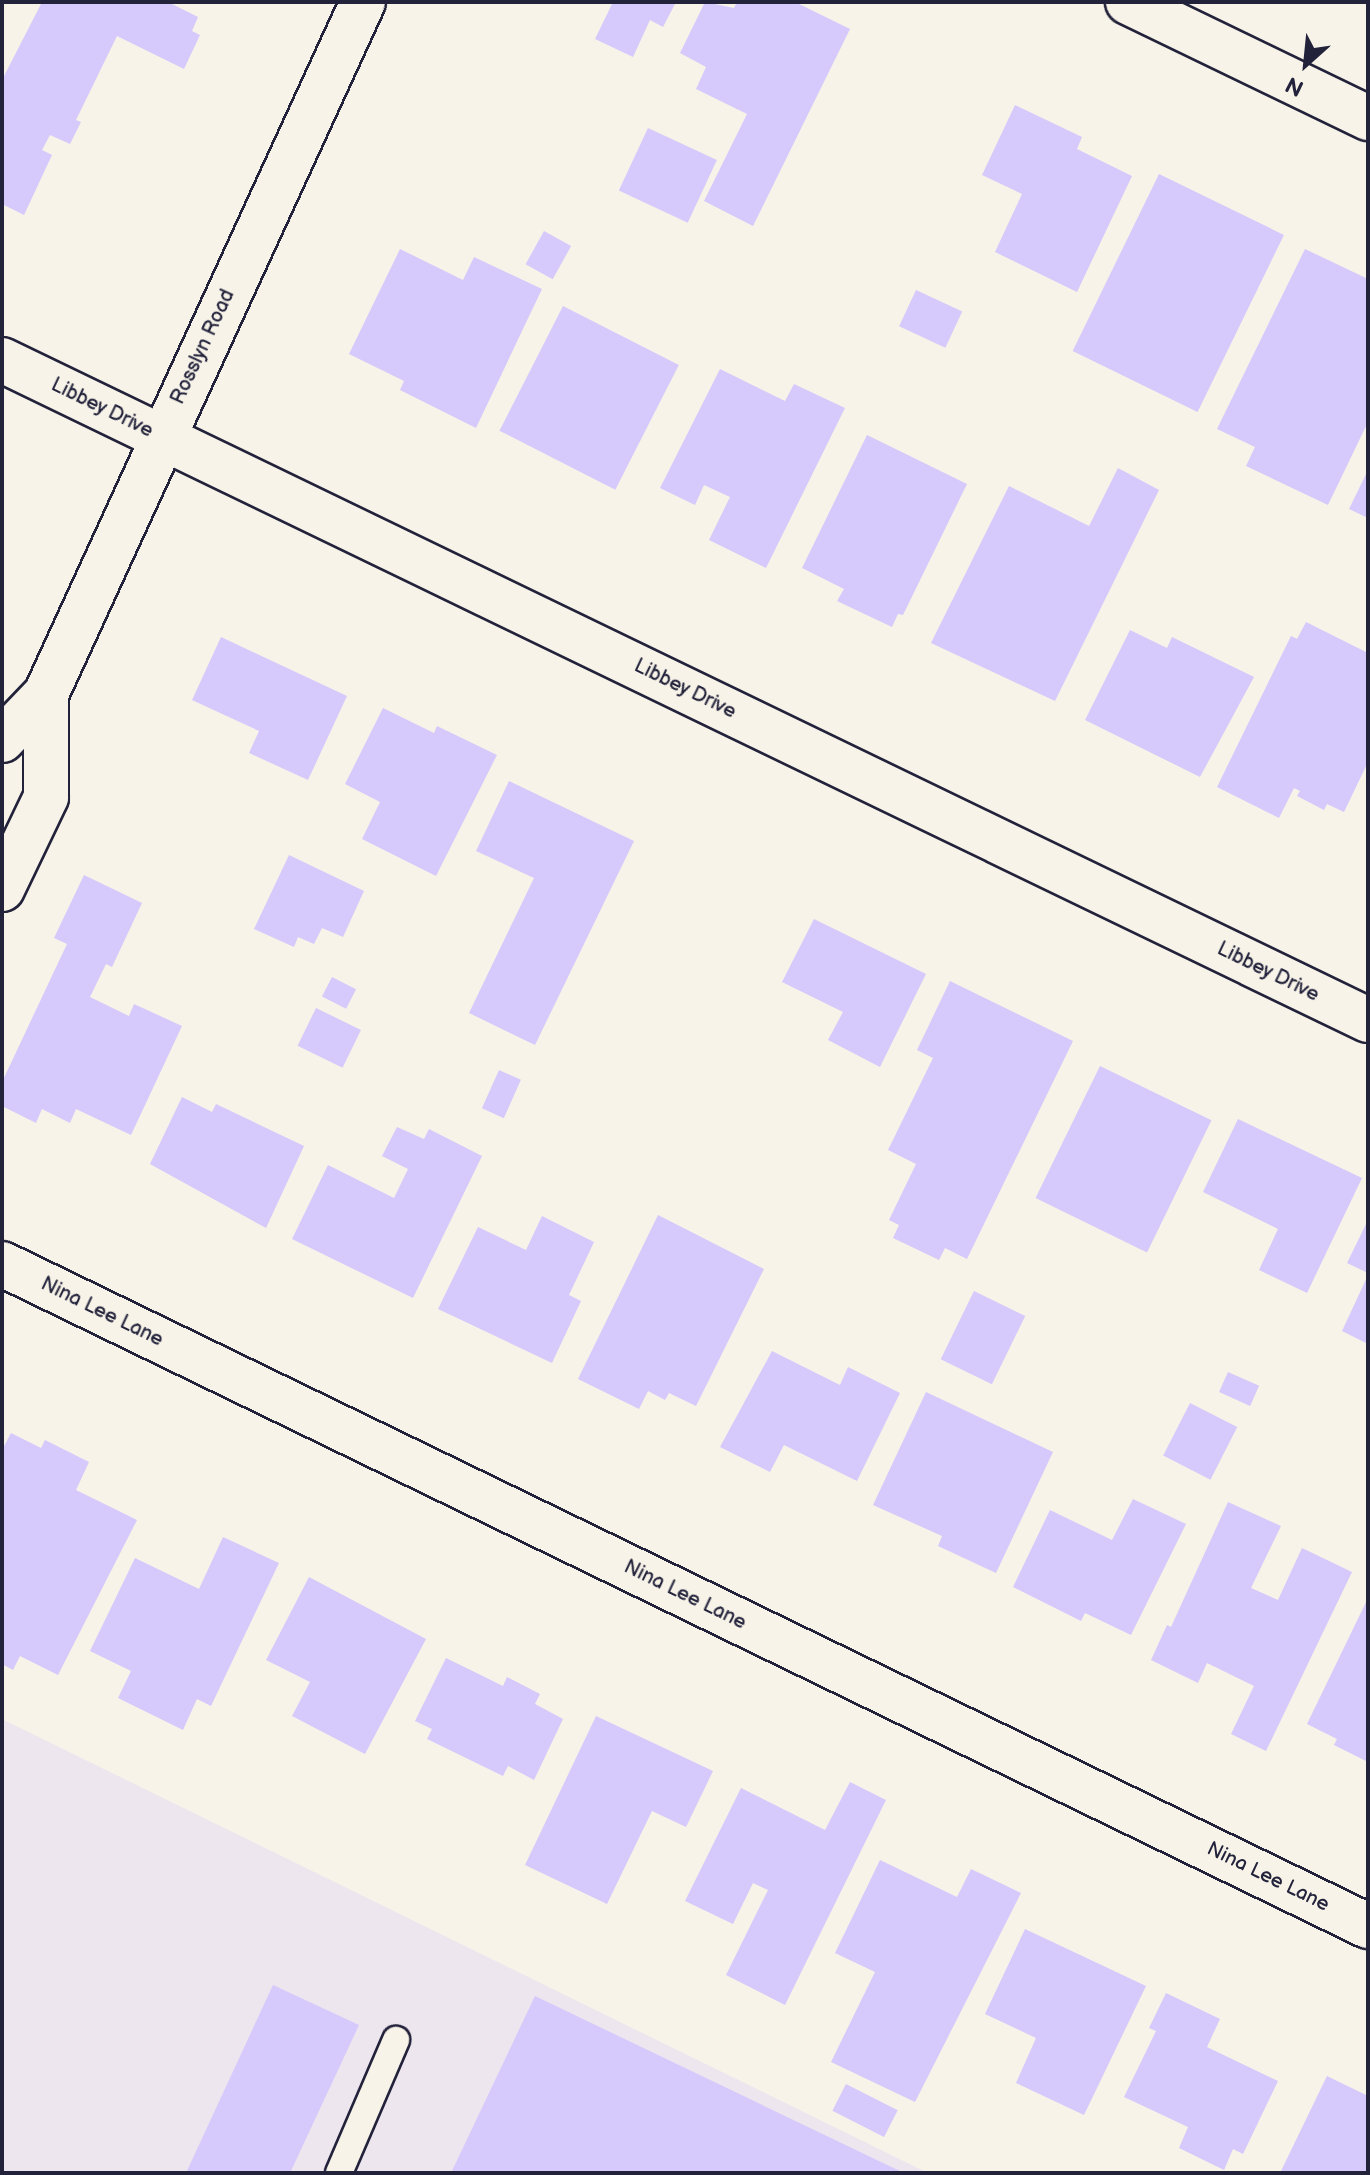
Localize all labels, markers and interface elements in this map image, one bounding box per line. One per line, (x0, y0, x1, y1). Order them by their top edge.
north arrow (1266, 24, 1346, 104)
text: N (1281, 70, 1308, 102)
street label: Rosslyn Road (166, 286, 240, 408)
street label: Libbey Drive (46, 373, 158, 443)
street label: Libbey Drive (629, 654, 741, 724)
street label: Libbey Drive (1212, 937, 1324, 1007)
street label: Nina Lee Lane (37, 1272, 167, 1352)
street label: Nina Lee Lane (620, 1555, 750, 1635)
street label: Nina Lee Lane (1203, 1837, 1333, 1917)

